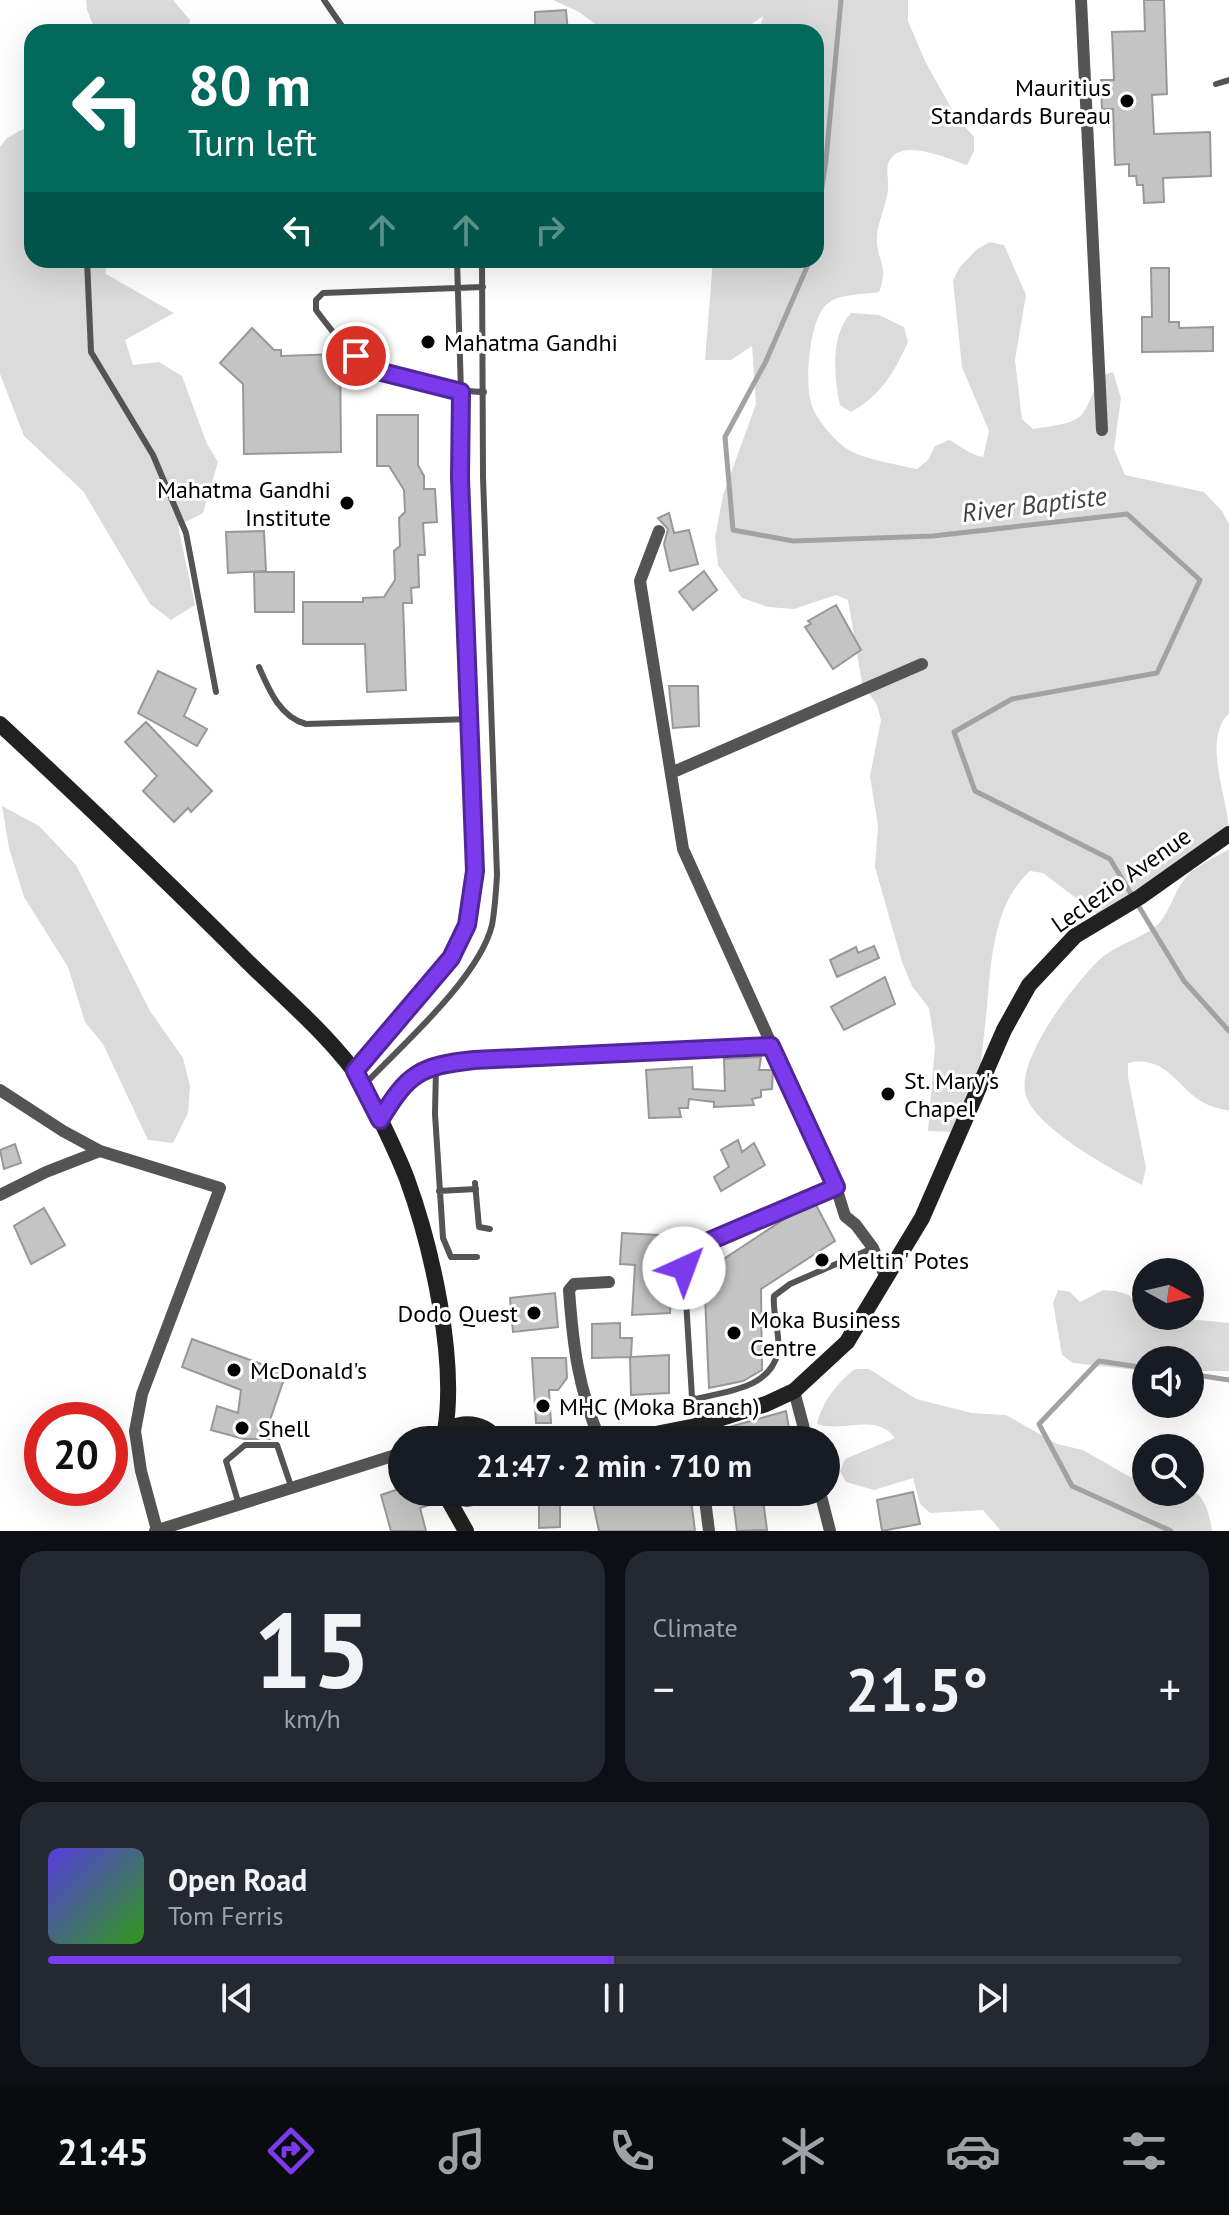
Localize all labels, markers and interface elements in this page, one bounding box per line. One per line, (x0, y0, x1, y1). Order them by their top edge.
text: 80 m (188, 49, 311, 121)
icon: left (56, 56, 160, 160)
place label: Mauritius Standards Bureau (931, 72, 1111, 131)
marker: Mauritius Standards Bureau (1118, 92, 1136, 110)
text: Turn left (188, 119, 317, 166)
icon: left (276, 208, 320, 252)
icon: ahead (360, 208, 404, 252)
icon: ahead (444, 208, 488, 252)
icon: right (528, 208, 572, 252)
pin (322, 322, 390, 390)
place label: Mahatma Gandhi (444, 327, 618, 358)
marker: Mahatma Gandhi (419, 333, 437, 351)
icon: arrive (334, 334, 378, 378)
place label: Mahatma Gandhi Institute (157, 474, 331, 533)
water label: River Baptiste (960, 479, 1108, 529)
marker: Mahatma Gandhi Institute (338, 494, 356, 512)
street label: Leclezio Avenue (1045, 820, 1197, 940)
place label: St. Mary's Chapel (904, 1065, 999, 1124)
marker: St. Mary's Chapel (879, 1085, 897, 1103)
position arrow (642, 1226, 726, 1310)
place label: Meltin' Potes (838, 1245, 969, 1276)
marker: Meltin' Potes (813, 1251, 831, 1269)
north arrow (1132, 1258, 1204, 1330)
map controls (1132, 1258, 1204, 1506)
place label: Dodo Quest (397, 1298, 518, 1329)
marker: Dodo Quest (525, 1304, 543, 1322)
place label: Moka Business Centre (750, 1304, 901, 1363)
marker: Moka Business Centre (725, 1324, 743, 1342)
button: sound (1132, 1346, 1204, 1418)
place label: McDonald's (250, 1355, 367, 1386)
marker: McDonald's (225, 1361, 243, 1379)
place label: MHC (Moka Branch) (559, 1391, 760, 1422)
marker: MHC (Moka Branch) (534, 1397, 552, 1415)
speed limit sign: 20 (24, 1402, 128, 1506)
place label: Shell (258, 1413, 310, 1444)
marker: Shell (233, 1419, 251, 1437)
button: search (1132, 1434, 1204, 1506)
text: 21:47 · 2 min · 710 m (476, 1446, 752, 1485)
text: 15 (253, 1582, 371, 1717)
text: Climate (653, 1611, 738, 1644)
text: 21.5° (845, 1650, 988, 1728)
text: − (653, 1660, 675, 1717)
text: + (1159, 1660, 1181, 1717)
text: km/h (284, 1702, 341, 1735)
text: Open Road (168, 1860, 307, 1899)
text: Tom Ferris (168, 1899, 283, 1932)
icon: previous (215, 1976, 259, 2020)
icon: pause (592, 1976, 636, 2020)
icon: next (970, 1976, 1014, 2020)
icon: directions (263, 2123, 319, 2179)
icon: music (434, 2123, 490, 2179)
icon: phone (604, 2123, 660, 2179)
icon: climate (775, 2123, 831, 2179)
icon: car (945, 2123, 1001, 2179)
icon: filters (1116, 2123, 1172, 2179)
text: 21:45 (57, 2128, 149, 2175)

